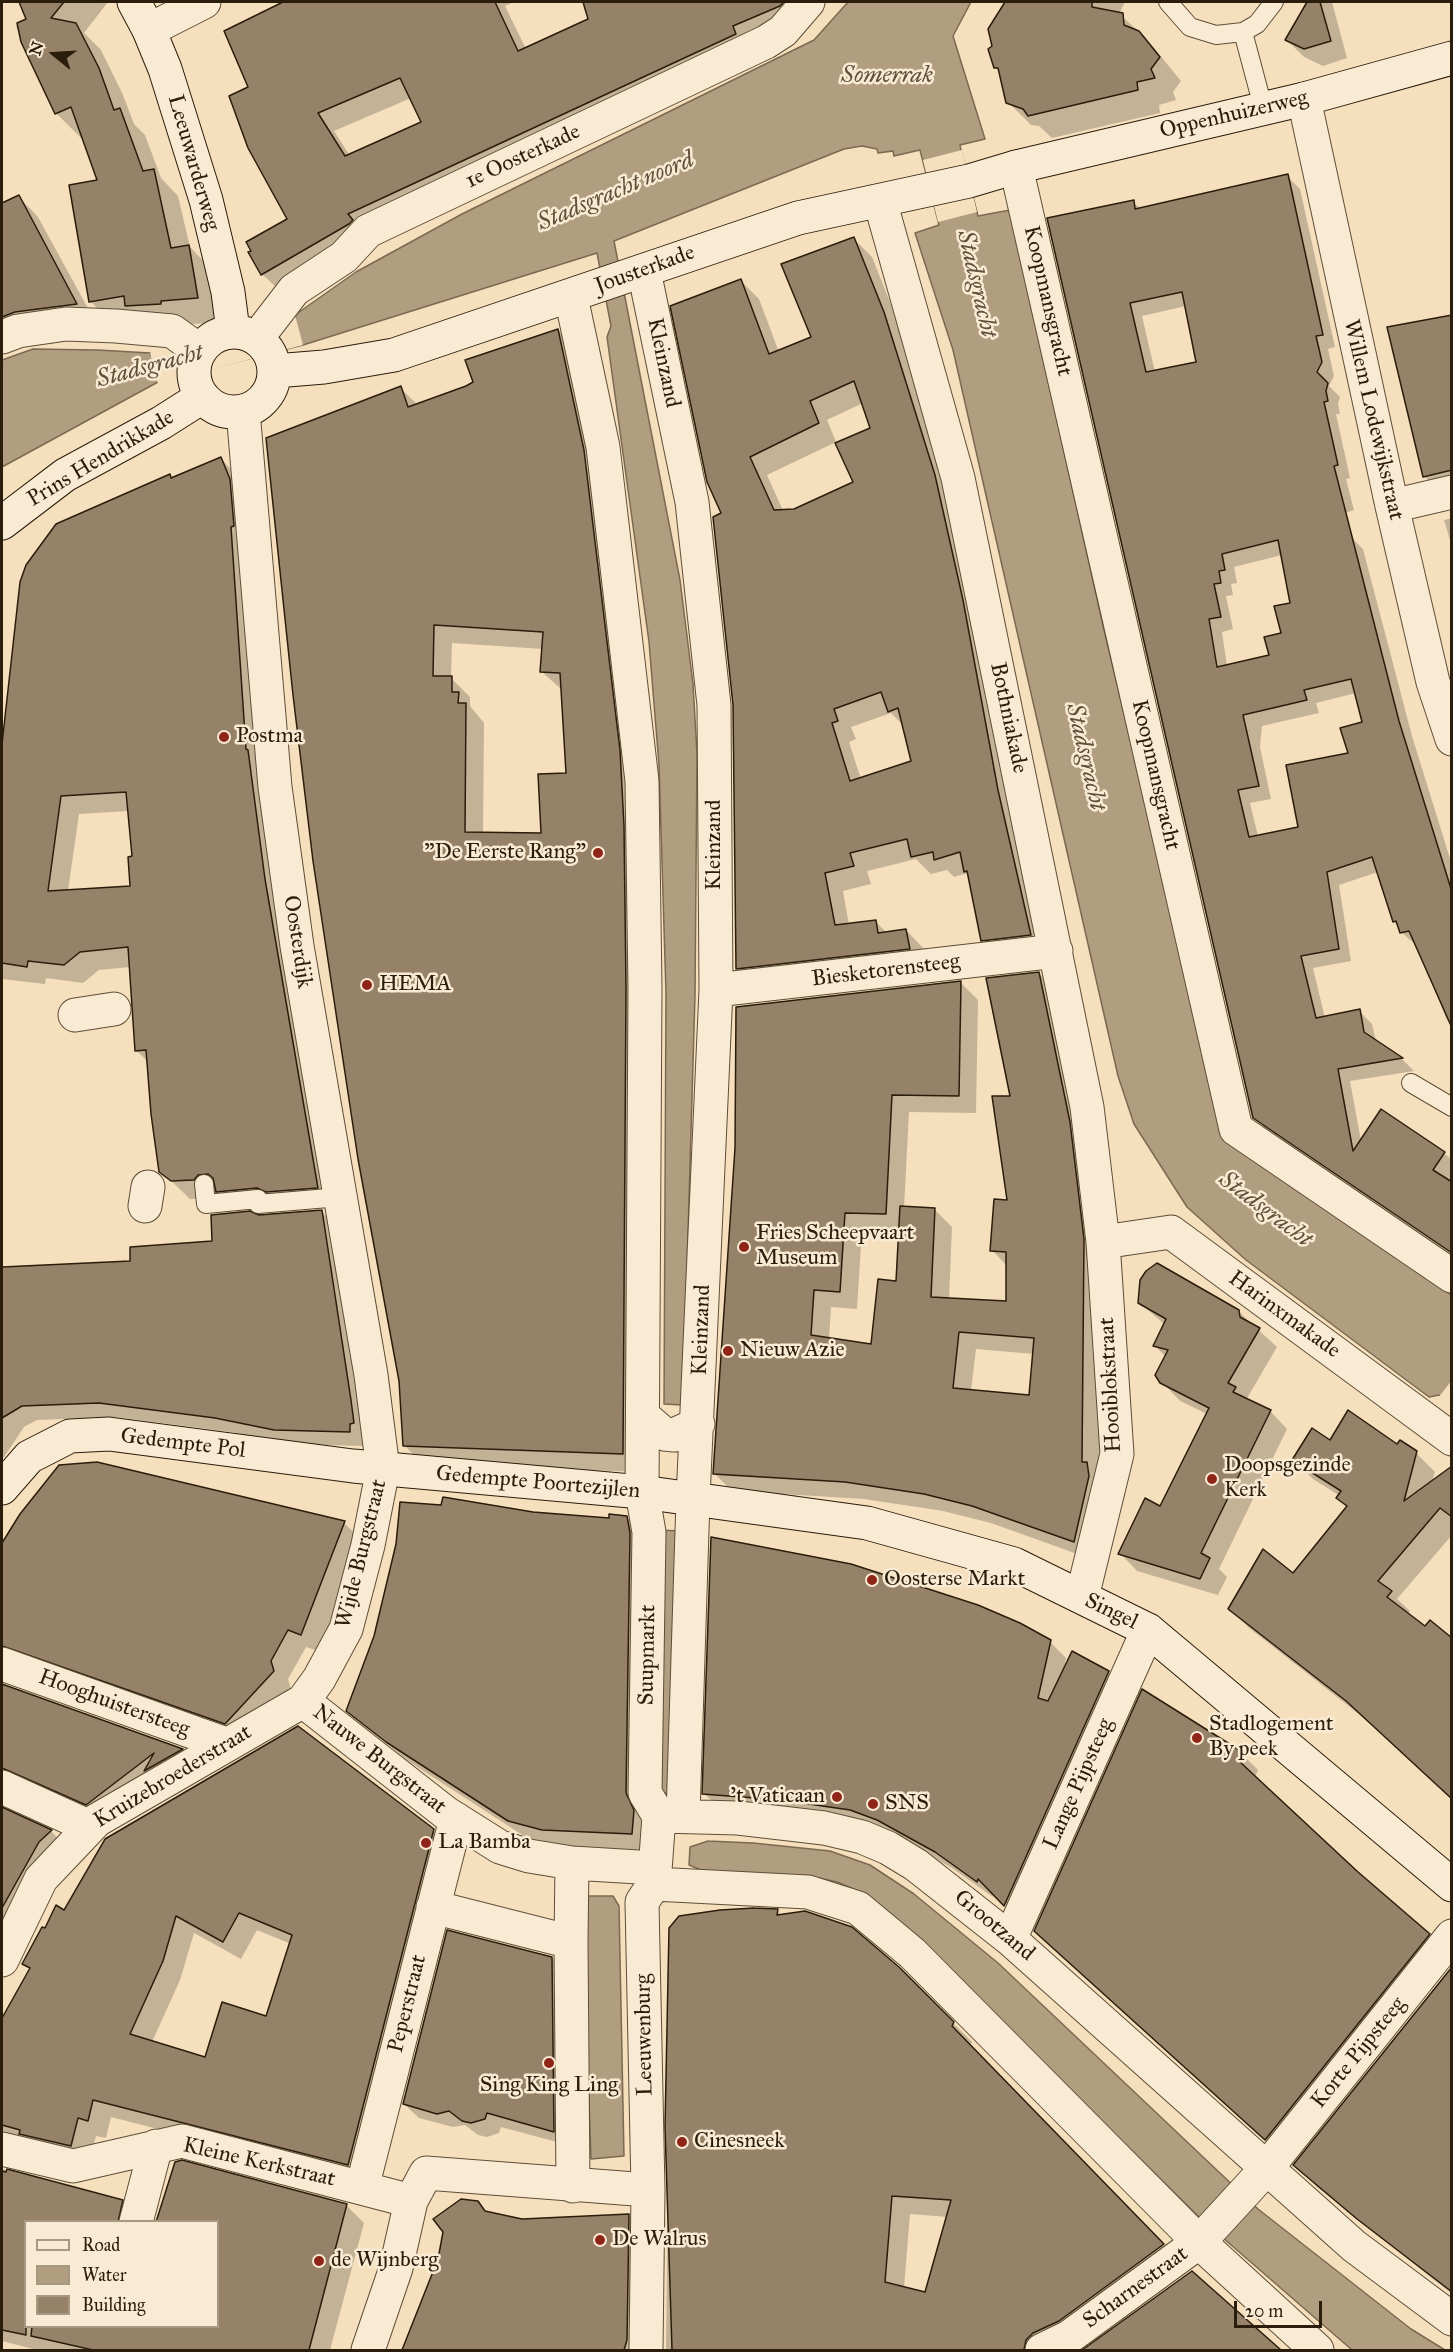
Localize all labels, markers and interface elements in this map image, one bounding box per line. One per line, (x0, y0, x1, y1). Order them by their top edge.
north arrow (24, 24, 84, 84)
text: N (25, 39, 48, 58)
water label: Somerrak (841, 62, 933, 90)
street label: Oppenhuizerweg (1157, 85, 1311, 145)
street label: Leeuwarderweg (161, 92, 225, 234)
street label: 1e Oosterkade (462, 119, 584, 195)
water label: Stadsgracht noord (533, 146, 699, 238)
street label: Koopmansgracht (1017, 223, 1077, 379)
water label: Stadsgracht (950, 228, 1002, 340)
street label: Jousterkade (592, 240, 698, 300)
street label: Kleinzand (641, 316, 685, 410)
street label: Willem Lodewijkstraat (1337, 317, 1409, 523)
water label: Stadsgracht (94, 339, 206, 395)
street label: Prins Hendrikkade (23, 405, 179, 513)
street label: Bothniakade (983, 660, 1033, 776)
street label: Koopmansgracht (1125, 697, 1185, 853)
water label: Stadsgracht (1059, 701, 1111, 813)
place label: Postma (236, 724, 303, 750)
marker: Postma (217, 730, 231, 744)
street label: Kleinzand (702, 799, 728, 891)
place label: "De Eerste Rang" (424, 840, 586, 866)
marker: "De Eerste Rang" (591, 846, 605, 860)
street label: Oosterdijk (277, 894, 317, 990)
street label: Biesketorensteeg (810, 949, 962, 993)
place label: HEMA (379, 972, 451, 998)
marker: HEMA (360, 978, 374, 992)
water label: Stadsgracht (1213, 1166, 1317, 1254)
place label: Fries Scheepvaart Museum (756, 1221, 914, 1272)
marker: Fries Scheepvaart Museum (737, 1240, 751, 1254)
street label: Harinxmakade (1223, 1266, 1345, 1364)
street label: Kleinzand (687, 1284, 717, 1376)
street label: Hooiblokstraat (1094, 1317, 1128, 1453)
place label: Nieuw Azie (740, 1338, 845, 1364)
marker: Nieuw Azie (721, 1344, 735, 1358)
street label: Gedempte Pol (119, 1423, 247, 1465)
place label: Doopsgezinde Kerk (1224, 1453, 1351, 1504)
street label: Gedempte Poortezijlen (435, 1461, 641, 1505)
marker: Doopsgezinde Kerk (1205, 1472, 1219, 1486)
street label: Wijde Burgstraat (331, 1477, 393, 1631)
place label: Oosterse Markt (884, 1567, 1025, 1593)
marker: Oosterse Markt (865, 1573, 879, 1587)
street label: Singel (1080, 1588, 1142, 1636)
street label: Suupmarkt (634, 1604, 662, 1706)
street label: Hooghuistersteeg (35, 1664, 193, 1744)
street label: Nauwe Burgstraat (307, 1700, 451, 1820)
place label: Stadlogement By peek (1209, 1712, 1333, 1764)
street label: Lange Pijpsteeg (1038, 1714, 1120, 1854)
street label: Kruizebroederstraat (89, 1720, 257, 1834)
marker: Stadlogement By peek (1190, 1731, 1204, 1745)
place label: 't Vaticaan (731, 1784, 825, 1810)
marker: 't Vaticaan (830, 1790, 844, 1804)
place label: SNS (885, 1791, 929, 1817)
marker: SNS (866, 1797, 880, 1811)
place label: La Bamba (438, 1830, 530, 1856)
marker: La Bamba (419, 1836, 433, 1850)
street label: Grootzand (948, 1885, 1040, 1967)
street label: Peperstraat (383, 1952, 433, 2056)
street label: Leeuwenburg (631, 1974, 659, 2096)
street label: Korte Pijpsteeg (1306, 1992, 1412, 2114)
marker: Sing King Ling (542, 2056, 556, 2070)
place label: Sing King Ling (480, 2073, 618, 2099)
place label: Cinesneek (694, 2129, 785, 2155)
street label: Kleine Kerkstraat (180, 2133, 338, 2193)
marker: Cinesneek (675, 2135, 689, 2149)
legend (24, 2220, 219, 2328)
place label: De Walrus (612, 2227, 706, 2253)
marker: De Walrus (593, 2233, 607, 2247)
text: Road (82, 2234, 120, 2256)
street label: Scharnestraat (1078, 2241, 1194, 2335)
place label: de Wijnberg (331, 2248, 438, 2274)
marker: de Wijnberg (312, 2254, 326, 2268)
text: Water (82, 2264, 126, 2286)
scale bar (1237, 2289, 1326, 2327)
text: Building (82, 2294, 145, 2316)
text: 20 m (1245, 2300, 1283, 2322)

